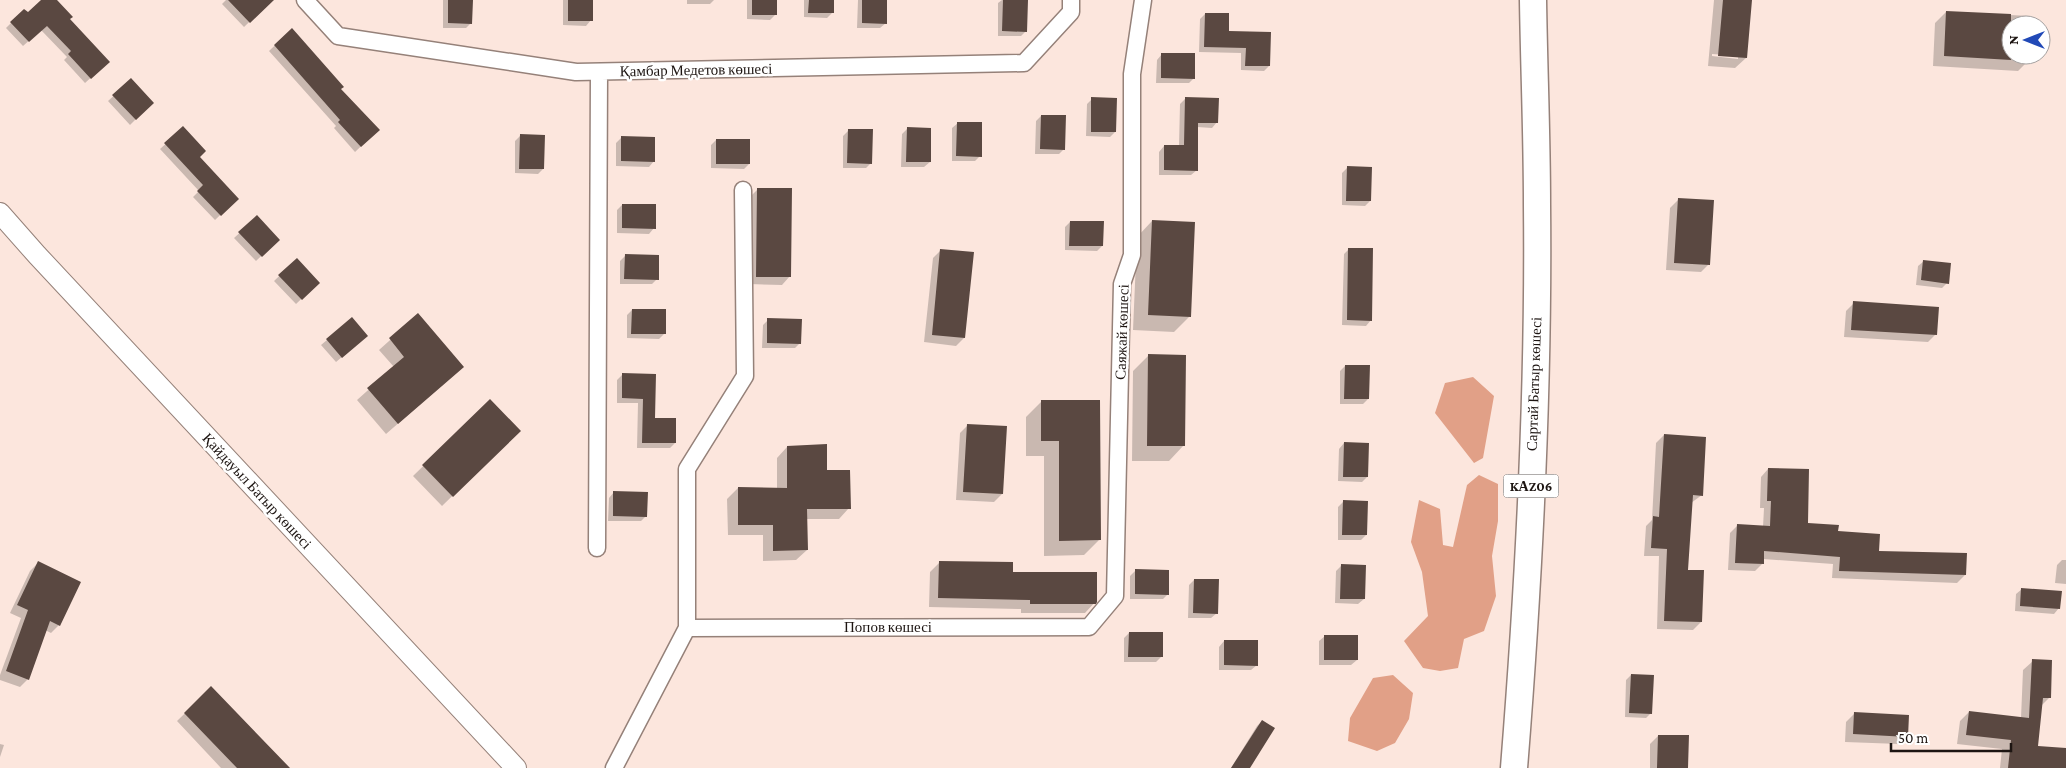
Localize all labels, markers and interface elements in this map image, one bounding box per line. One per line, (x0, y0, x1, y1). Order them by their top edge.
north arrow (2001, 15, 2051, 65)
text: N (2005, 35, 2021, 45)
street label: Қамбар Медетов көшесі (620, 61, 772, 79)
street label: Саяжай көшесі (1112, 284, 1132, 380)
street label: Сартай Батыр көшесі (1524, 317, 1544, 451)
street label: Қайдауыл Батыр көшесі (199, 430, 315, 552)
road number: KАZ06 (1504, 474, 1558, 498)
street label: Попов көшесі (844, 619, 932, 635)
scale bar (1891, 720, 2011, 752)
text: 50 m (1898, 730, 1928, 746)

